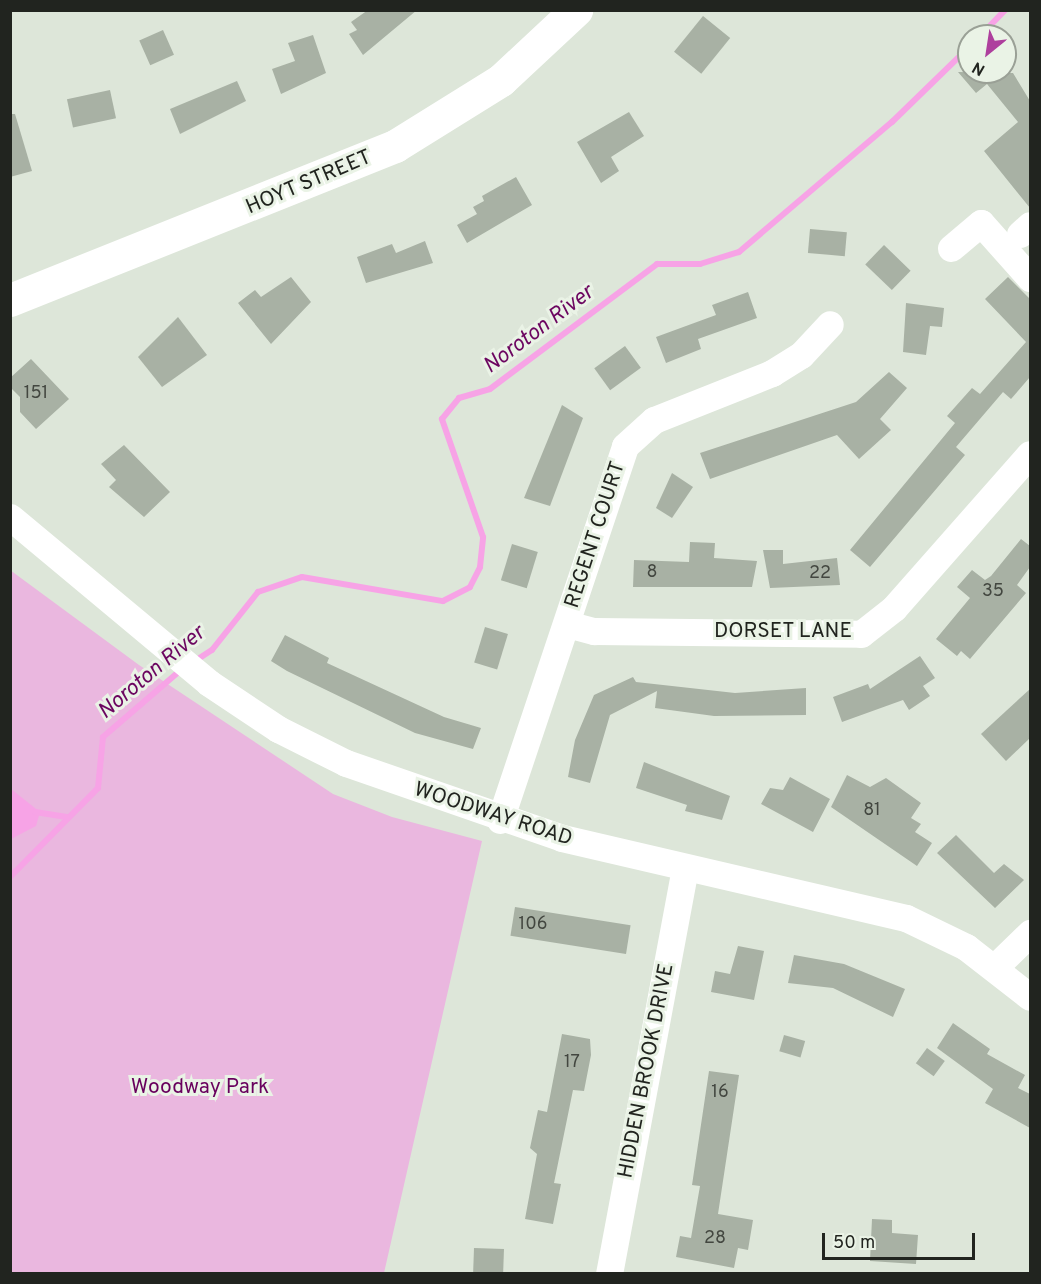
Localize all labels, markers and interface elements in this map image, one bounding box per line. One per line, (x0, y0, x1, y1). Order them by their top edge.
north arrow (957, 24, 1017, 84)
text: N (969, 56, 989, 79)
street label: HOYT STREET (242, 145, 376, 221)
water label: Noroton River (479, 280, 599, 380)
house number: 151 (24, 383, 48, 405)
street label: REGENT COURT (560, 458, 632, 612)
house number: 8 (647, 562, 657, 584)
house number: 22 (809, 563, 831, 585)
house number: 35 (982, 581, 1004, 603)
street label: DORSET LANE (714, 619, 852, 645)
water label: Noroton River (93, 621, 211, 725)
street label: WOODWAY ROAD (410, 777, 576, 853)
house number: 81 (863, 800, 881, 822)
house number: 106 (518, 914, 548, 936)
street label: HIDDEN BROOK DRIVE (614, 962, 680, 1180)
house number: 17 (564, 1052, 580, 1074)
park label: Woodway Park (131, 1075, 269, 1101)
house number: 16 (711, 1082, 729, 1104)
scale bar (825, 1221, 978, 1259)
house number: 28 (704, 1228, 726, 1250)
text: 50 m (833, 1232, 875, 1255)

